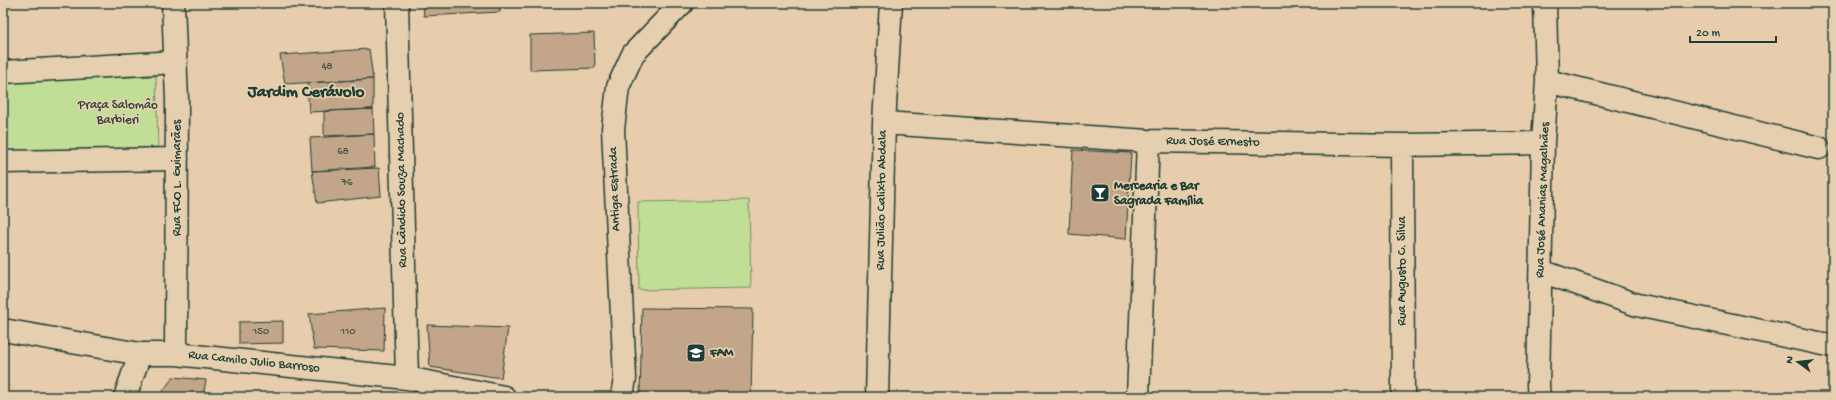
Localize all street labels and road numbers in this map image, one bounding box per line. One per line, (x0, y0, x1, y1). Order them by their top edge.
street label: Rua Cândido Souza Machado (392, 112, 411, 268)
street label: Rua FCO L. Guimarães (170, 118, 185, 236)
street label: Rua José Ananias Magalhães (1533, 121, 1553, 278)
street label: Rua Julião Calixto Abdala (873, 129, 891, 270)
street label: Rua José Ernesto (1166, 134, 1260, 150)
street label: Antiga Estrada (606, 146, 624, 231)
street label: Rua Augusto C. Silva (1395, 216, 1410, 326)
street label: Rua Camilo Julio Barroso (188, 348, 321, 376)

